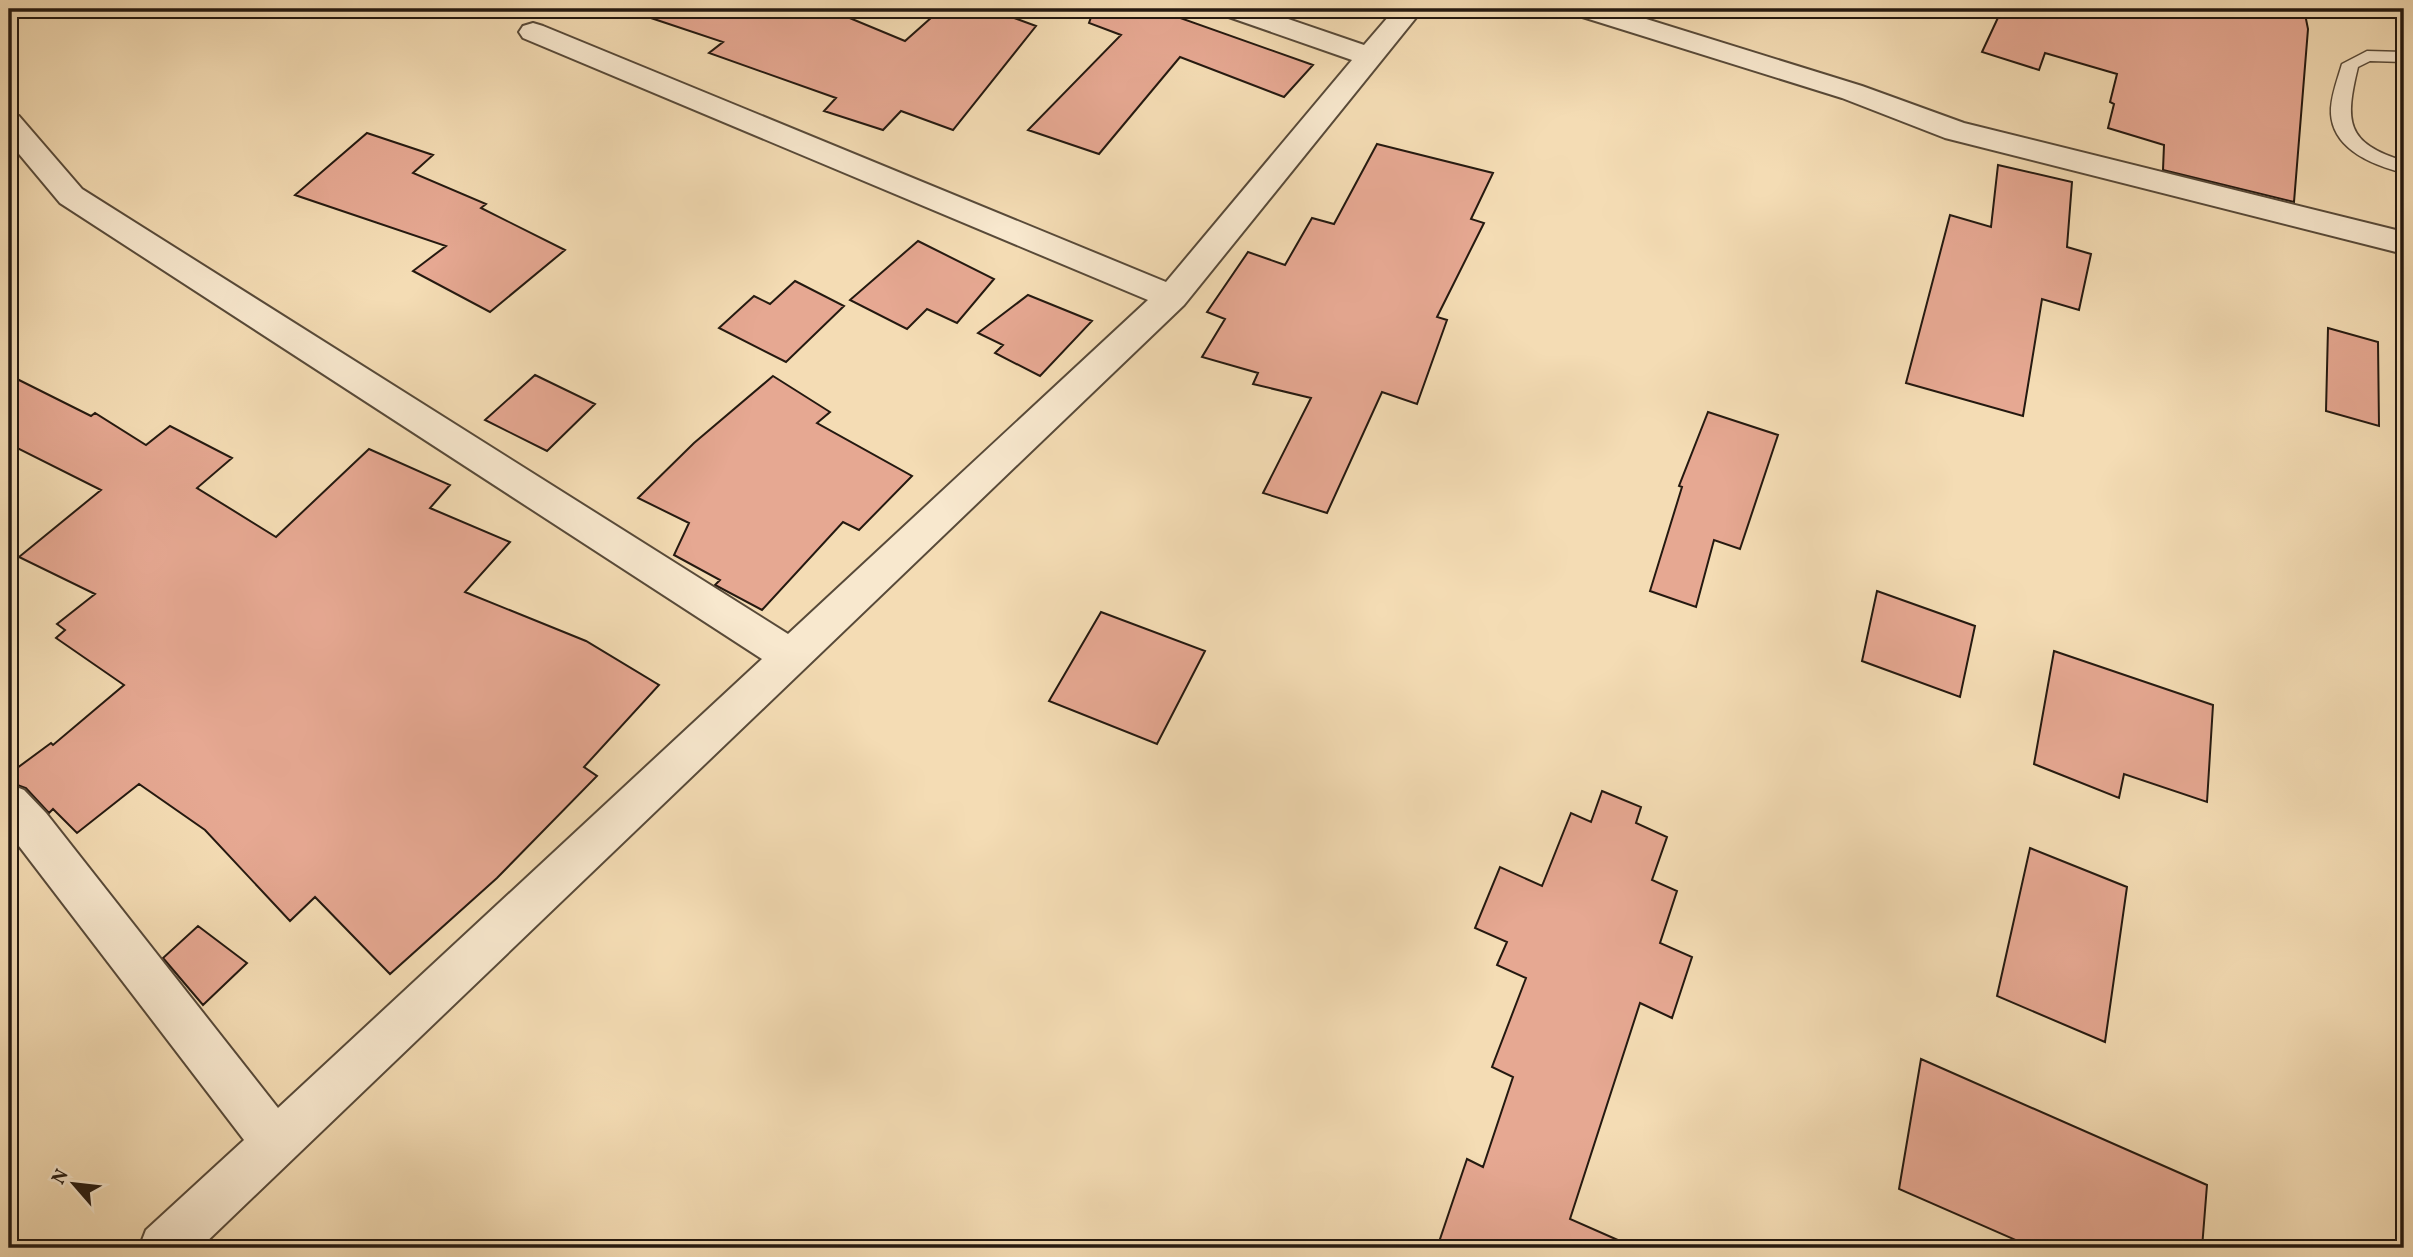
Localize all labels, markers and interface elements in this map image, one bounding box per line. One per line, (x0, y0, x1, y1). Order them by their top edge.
north arrow (38, 1148, 108, 1218)
text: N (46, 1165, 76, 1189)

